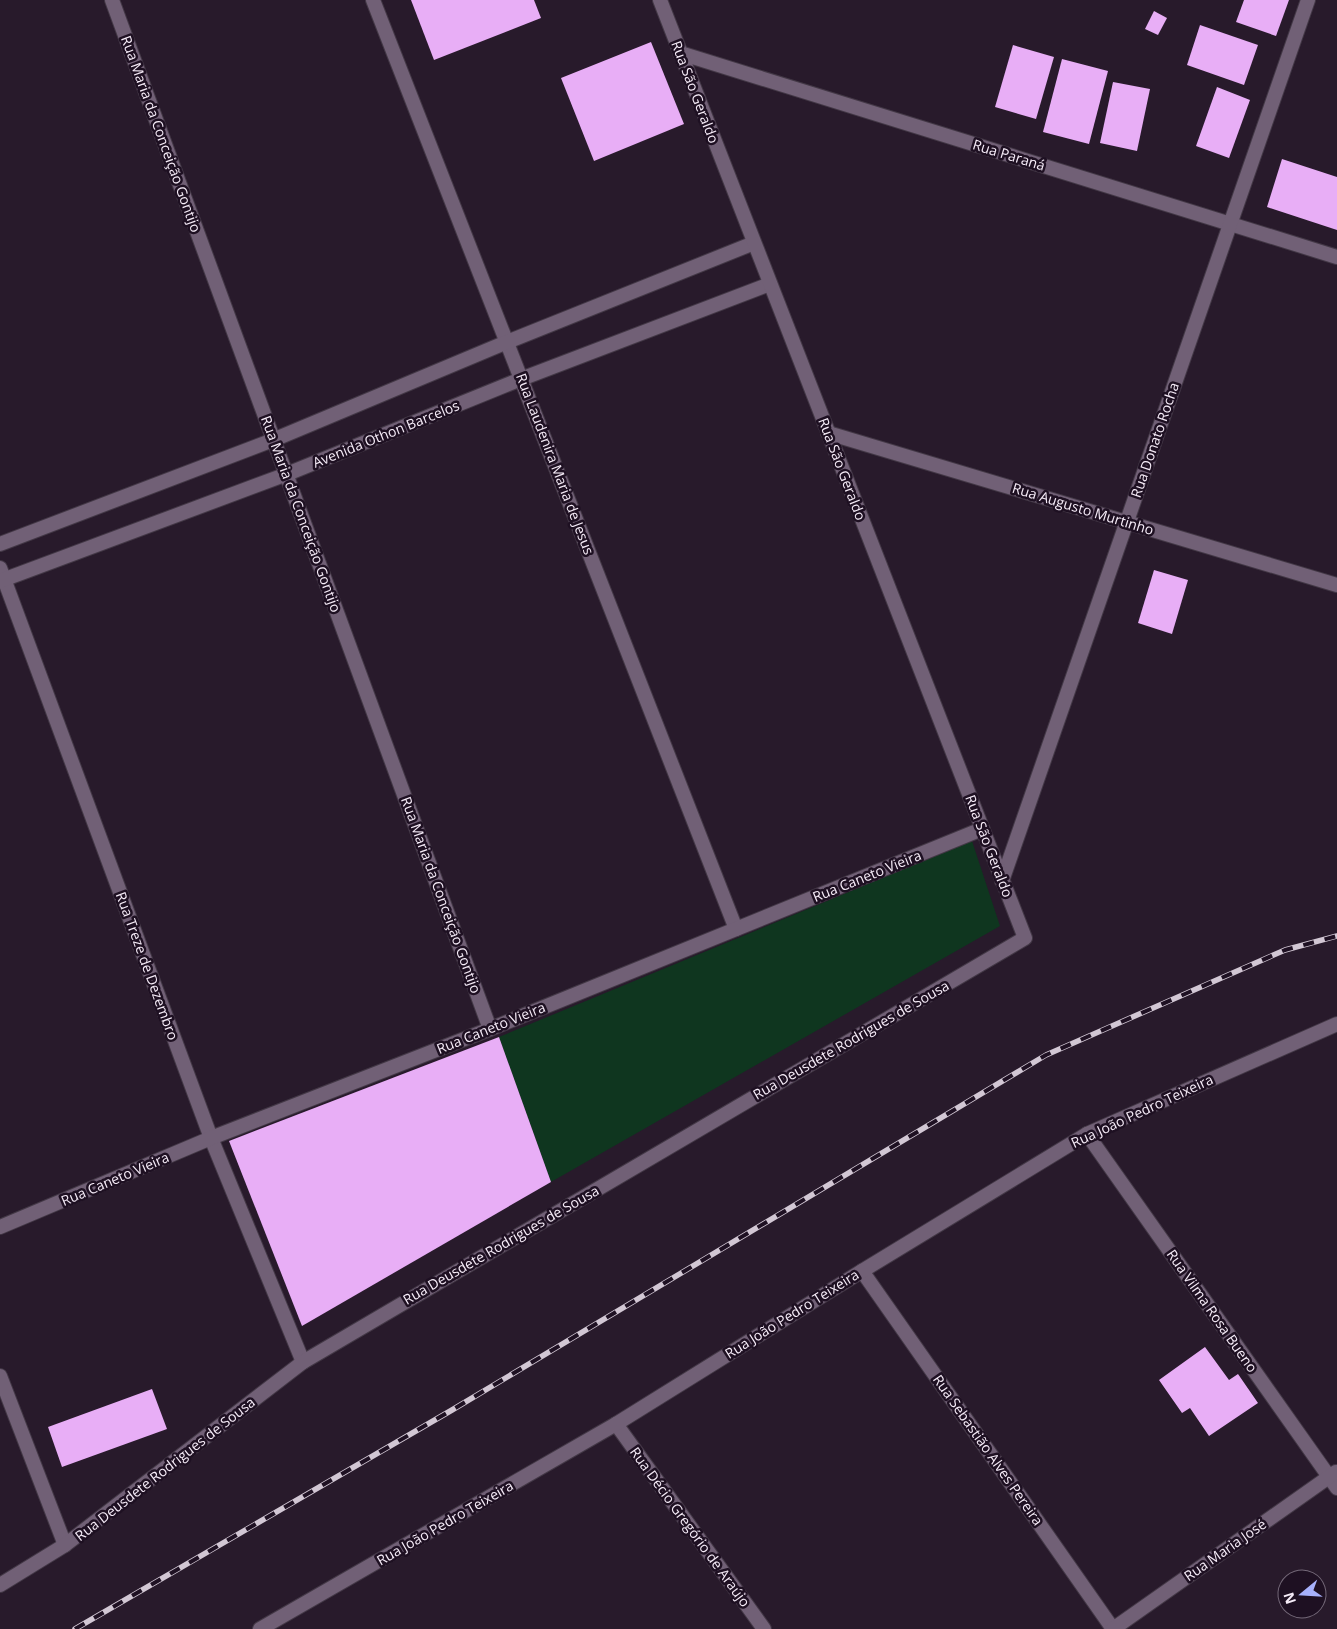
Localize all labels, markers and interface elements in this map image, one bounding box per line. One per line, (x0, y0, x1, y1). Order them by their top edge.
street label: Rua Maria da Conceição Gontijo (117, 33, 206, 235)
street label: Rua São Geraldo (667, 38, 724, 146)
street label: Rua Paraná (971, 135, 1048, 175)
street label: Rua Laudenira Maria de Jesus (512, 370, 599, 557)
street label: Rua Donato Rocha (1126, 380, 1183, 500)
street label: Avenida Othon Barcelos (310, 395, 462, 472)
street label: Rua Maria da Conceição Gontijo (257, 413, 346, 615)
street label: Rua São Geraldo (814, 415, 871, 523)
street label: Rua Augusto Murtinho (1010, 478, 1156, 539)
street label: Rua São Geraldo (961, 792, 1018, 900)
street label: Rua Maria da Conceição Gontijo (397, 794, 486, 996)
street label: Rua Caneto Vieira (810, 845, 924, 906)
street label: Rua Treze de Dezembro (112, 889, 183, 1042)
street label: Rua Deusdete Rodrigues de Sousa (749, 976, 952, 1104)
street label: Rua Caneto Vieira (434, 997, 548, 1058)
street label: Rua João Pedro Teixeira (1068, 1069, 1216, 1152)
street label: Rua Caneto Vieira (58, 1147, 172, 1210)
street label: Rua Deusdete Rodrigues de Sousa (399, 1181, 602, 1309)
street label: Rua Vilma Rosa Bueno (1163, 1245, 1262, 1376)
street label: Rua João Pedro Teixeira (721, 1265, 862, 1363)
street label: Rua Sebastião Alves Pereira (929, 1371, 1048, 1529)
street label: Rua Deusdete Rodrigues de Sousa (71, 1392, 259, 1545)
street label: Rua Décio Gregório de Araújo (626, 1443, 755, 1610)
street label: Rua João Pedro Teixeira (373, 1476, 516, 1569)
street label: Rua Maria José (1180, 1514, 1270, 1585)
north arrow (1277, 1569, 1327, 1619)
text: N (1278, 1590, 1300, 1607)

